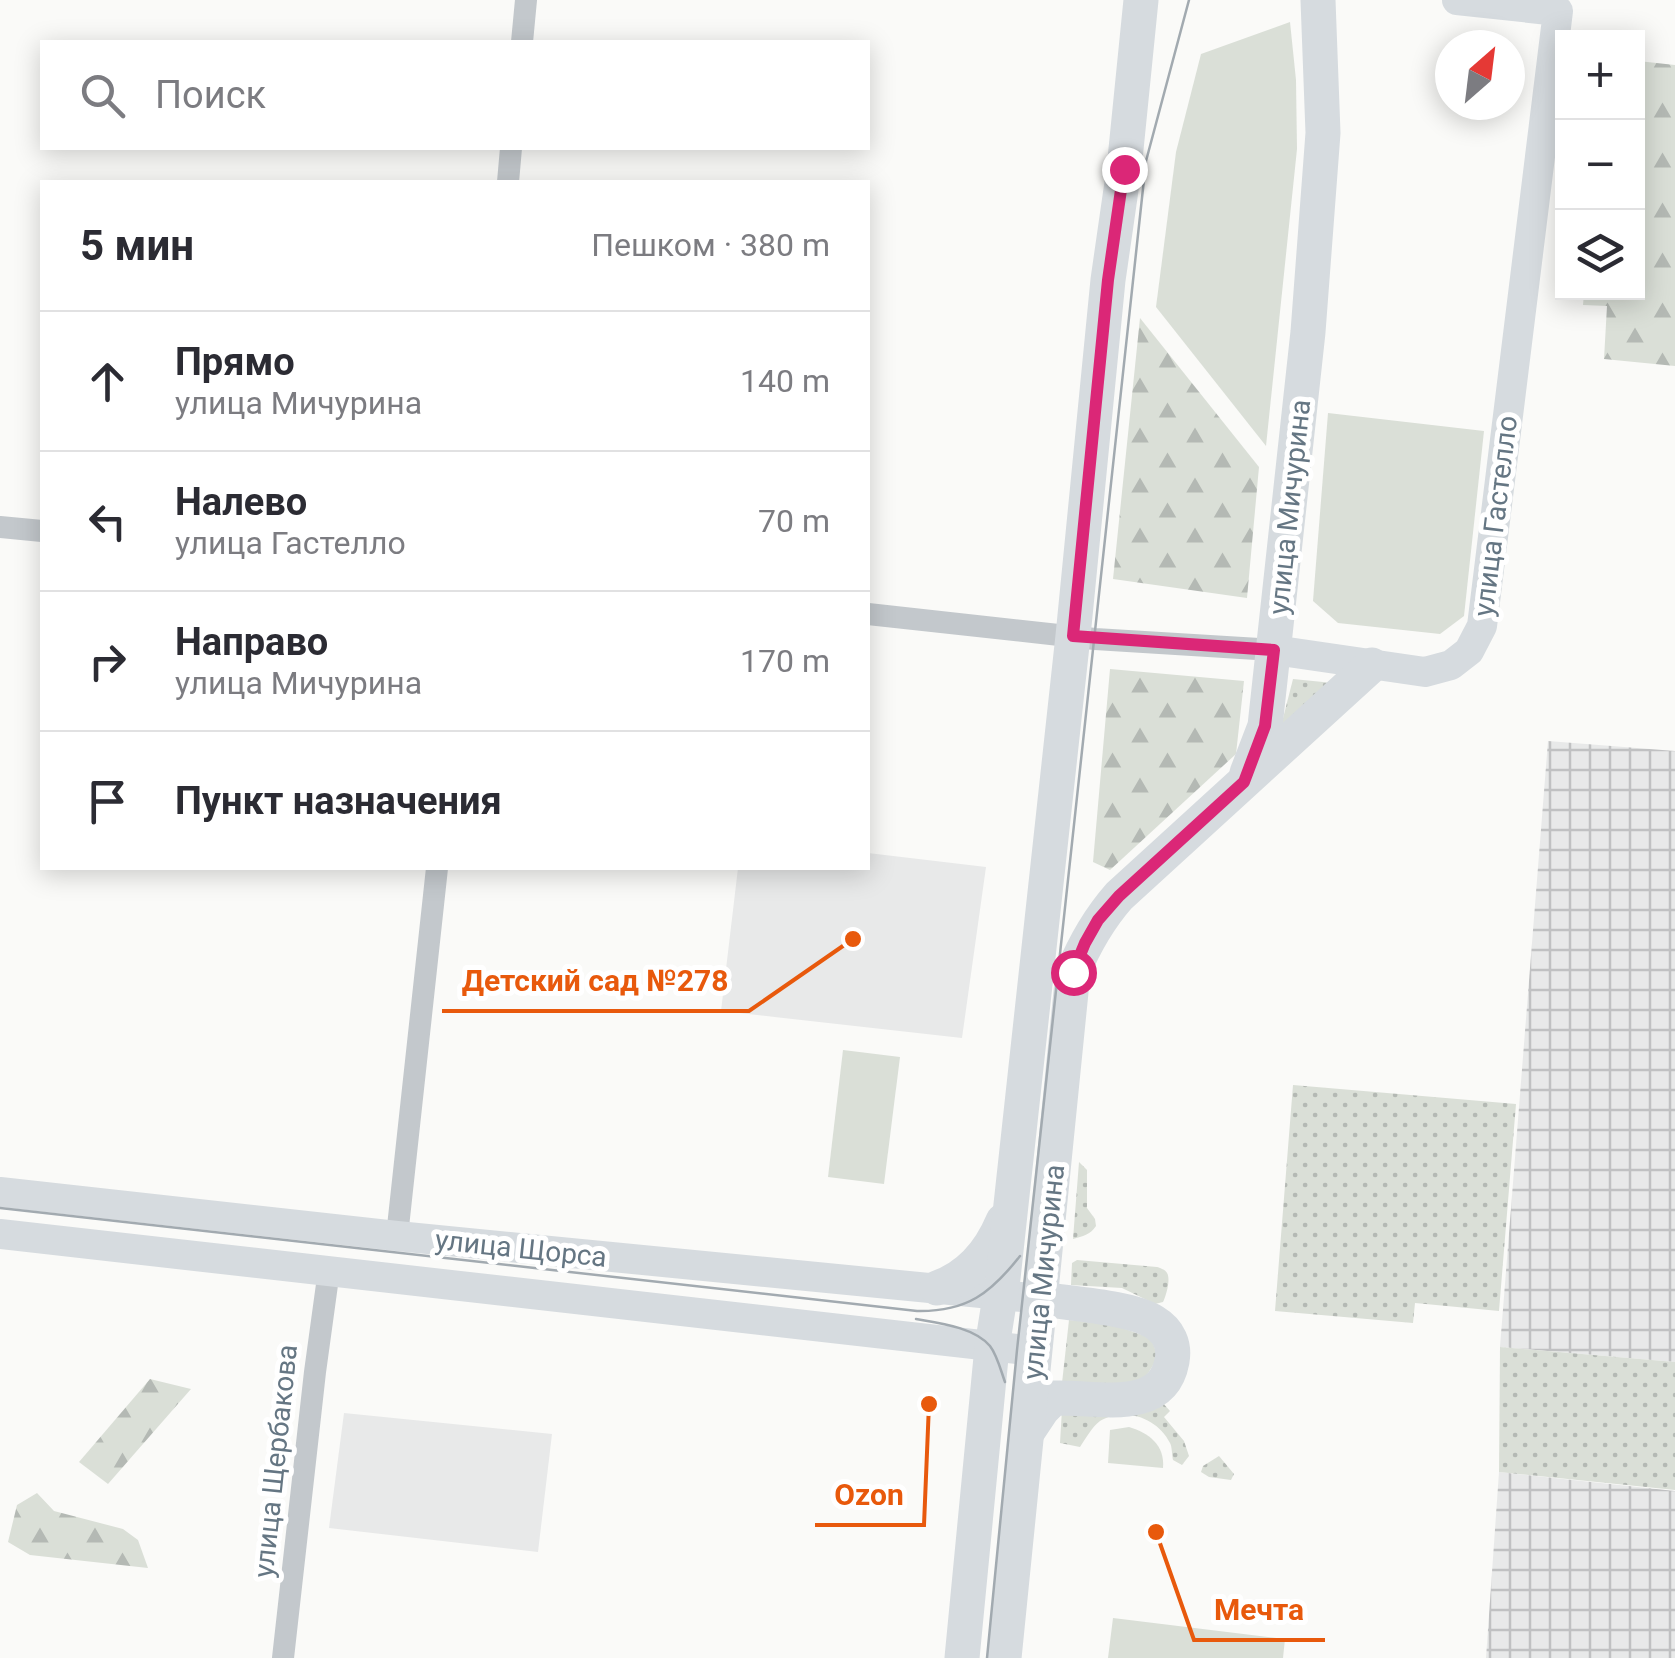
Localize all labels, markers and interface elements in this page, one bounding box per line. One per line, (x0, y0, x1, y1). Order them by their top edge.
north arrow (1435, 30, 1525, 120)
map controls (1555, 30, 1645, 300)
button: + (1555, 30, 1645, 120)
search box (40, 40, 870, 150)
icon: search (75, 68, 130, 123)
text: Поиск (155, 73, 266, 117)
button: − (1555, 120, 1645, 210)
route end (1102, 147, 1148, 193)
button: layers (1555, 210, 1645, 300)
text: 5 мин (80, 221, 194, 270)
text: Пешком · 380 m (591, 226, 830, 264)
text: Прямо (175, 340, 295, 384)
icon: ahead (80, 354, 135, 409)
text: 140 m (740, 362, 830, 400)
text: улица Мичурина (175, 384, 422, 422)
street label: улица Мичурина (1262, 398, 1317, 616)
street label: улица Гастелло (1467, 414, 1524, 618)
text: Налево (175, 480, 307, 524)
icon: left (80, 494, 135, 549)
text: 70 m (758, 502, 830, 540)
text: улица Гастелло (175, 524, 406, 562)
text: Направо (175, 620, 328, 664)
icon: right (80, 634, 135, 689)
text: 170 m (740, 642, 830, 680)
text: улица Мичурина (175, 664, 422, 702)
icon: arrive (80, 774, 135, 829)
text: Пункт назначения (175, 779, 502, 823)
route start (1051, 950, 1097, 996)
callout: Детский сад №278 (442, 951, 749, 1011)
text: Детский сад №278 (462, 963, 728, 998)
street label: улица Мичурина (1016, 1163, 1071, 1381)
street label: улица Щорса (433, 1223, 608, 1274)
street label: улица Щербакова (247, 1343, 304, 1579)
callout: Ozon (815, 1465, 924, 1525)
text: Ozon (834, 1477, 904, 1512)
callout: Мечта (1194, 1580, 1325, 1640)
text: Мечта (1214, 1592, 1304, 1627)

